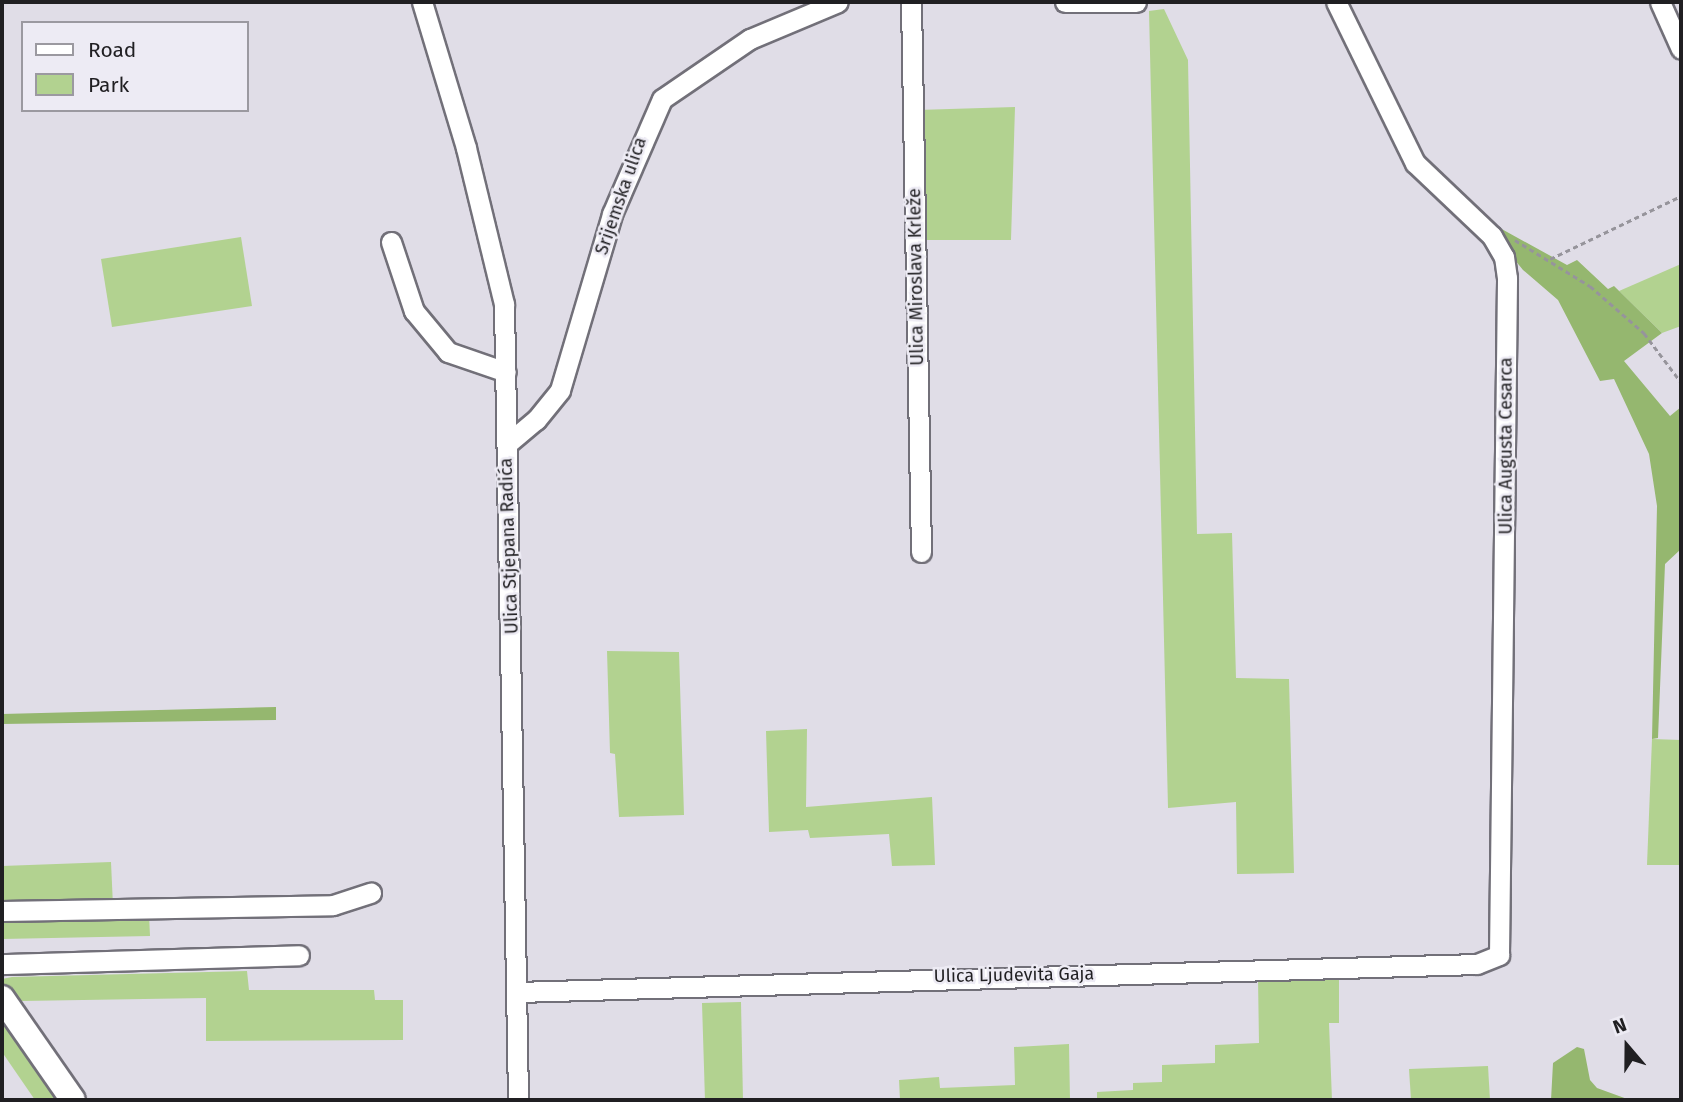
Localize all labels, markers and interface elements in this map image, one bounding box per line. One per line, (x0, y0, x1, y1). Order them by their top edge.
legend (21, 21, 248, 112)
text: Road (88, 37, 136, 63)
text: Park (88, 72, 129, 98)
street label: Srijemska ulica (591, 134, 651, 258)
street label: Ulica Miroslava Krleže (904, 188, 928, 366)
street label: Ulica Augusta Cesarca (1495, 357, 1517, 535)
street label: Ulica Stjepana Radića (495, 457, 523, 635)
street label: Ulica Ljudevita Gaja (934, 963, 1094, 987)
north arrow (1592, 1011, 1662, 1081)
text: N (1610, 1013, 1629, 1039)

